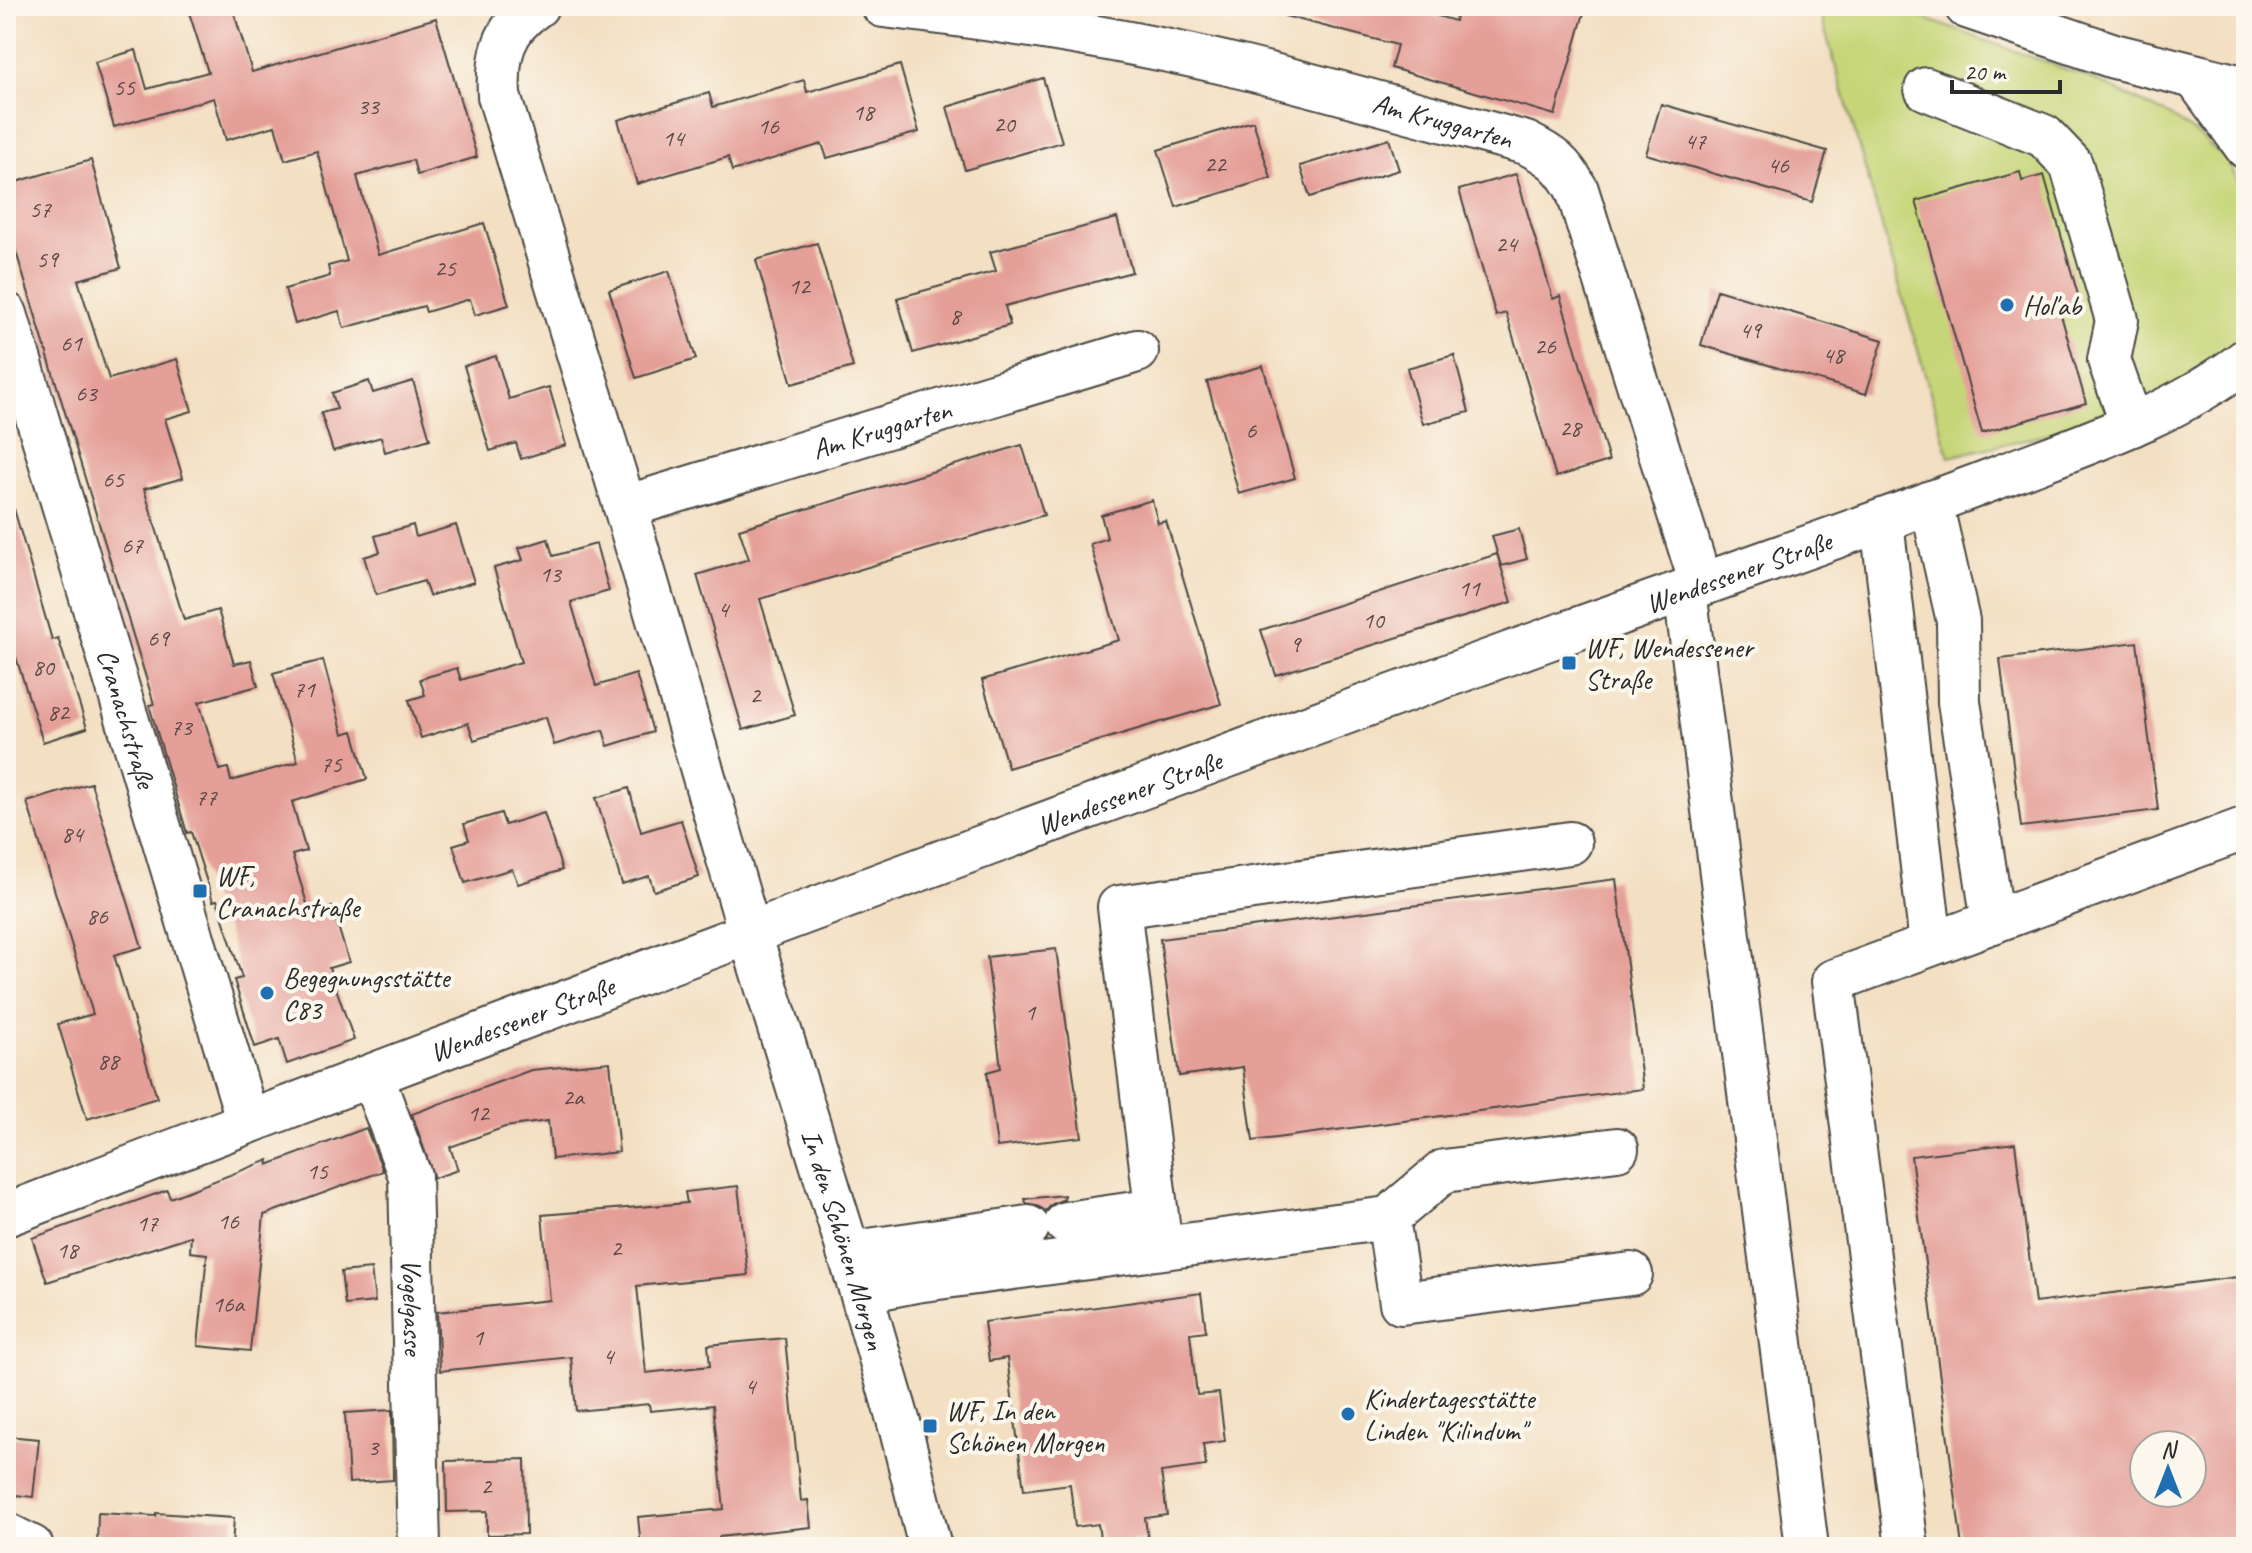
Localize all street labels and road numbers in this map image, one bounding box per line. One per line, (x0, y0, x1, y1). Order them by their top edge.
street label: Am Kruggarten (1369, 85, 1517, 157)
street label: Am Kruggarten (808, 391, 956, 467)
street label: Wendessener Straße (1641, 523, 1838, 621)
street label: Cranachstraße (89, 645, 164, 794)
street label: Wendessener Straße (1032, 742, 1228, 843)
street label: Wendessener Straße (425, 968, 621, 1070)
street label: In den Schönen Morgen (794, 1125, 894, 1354)
street label: Vogelgasse (394, 1258, 431, 1357)

